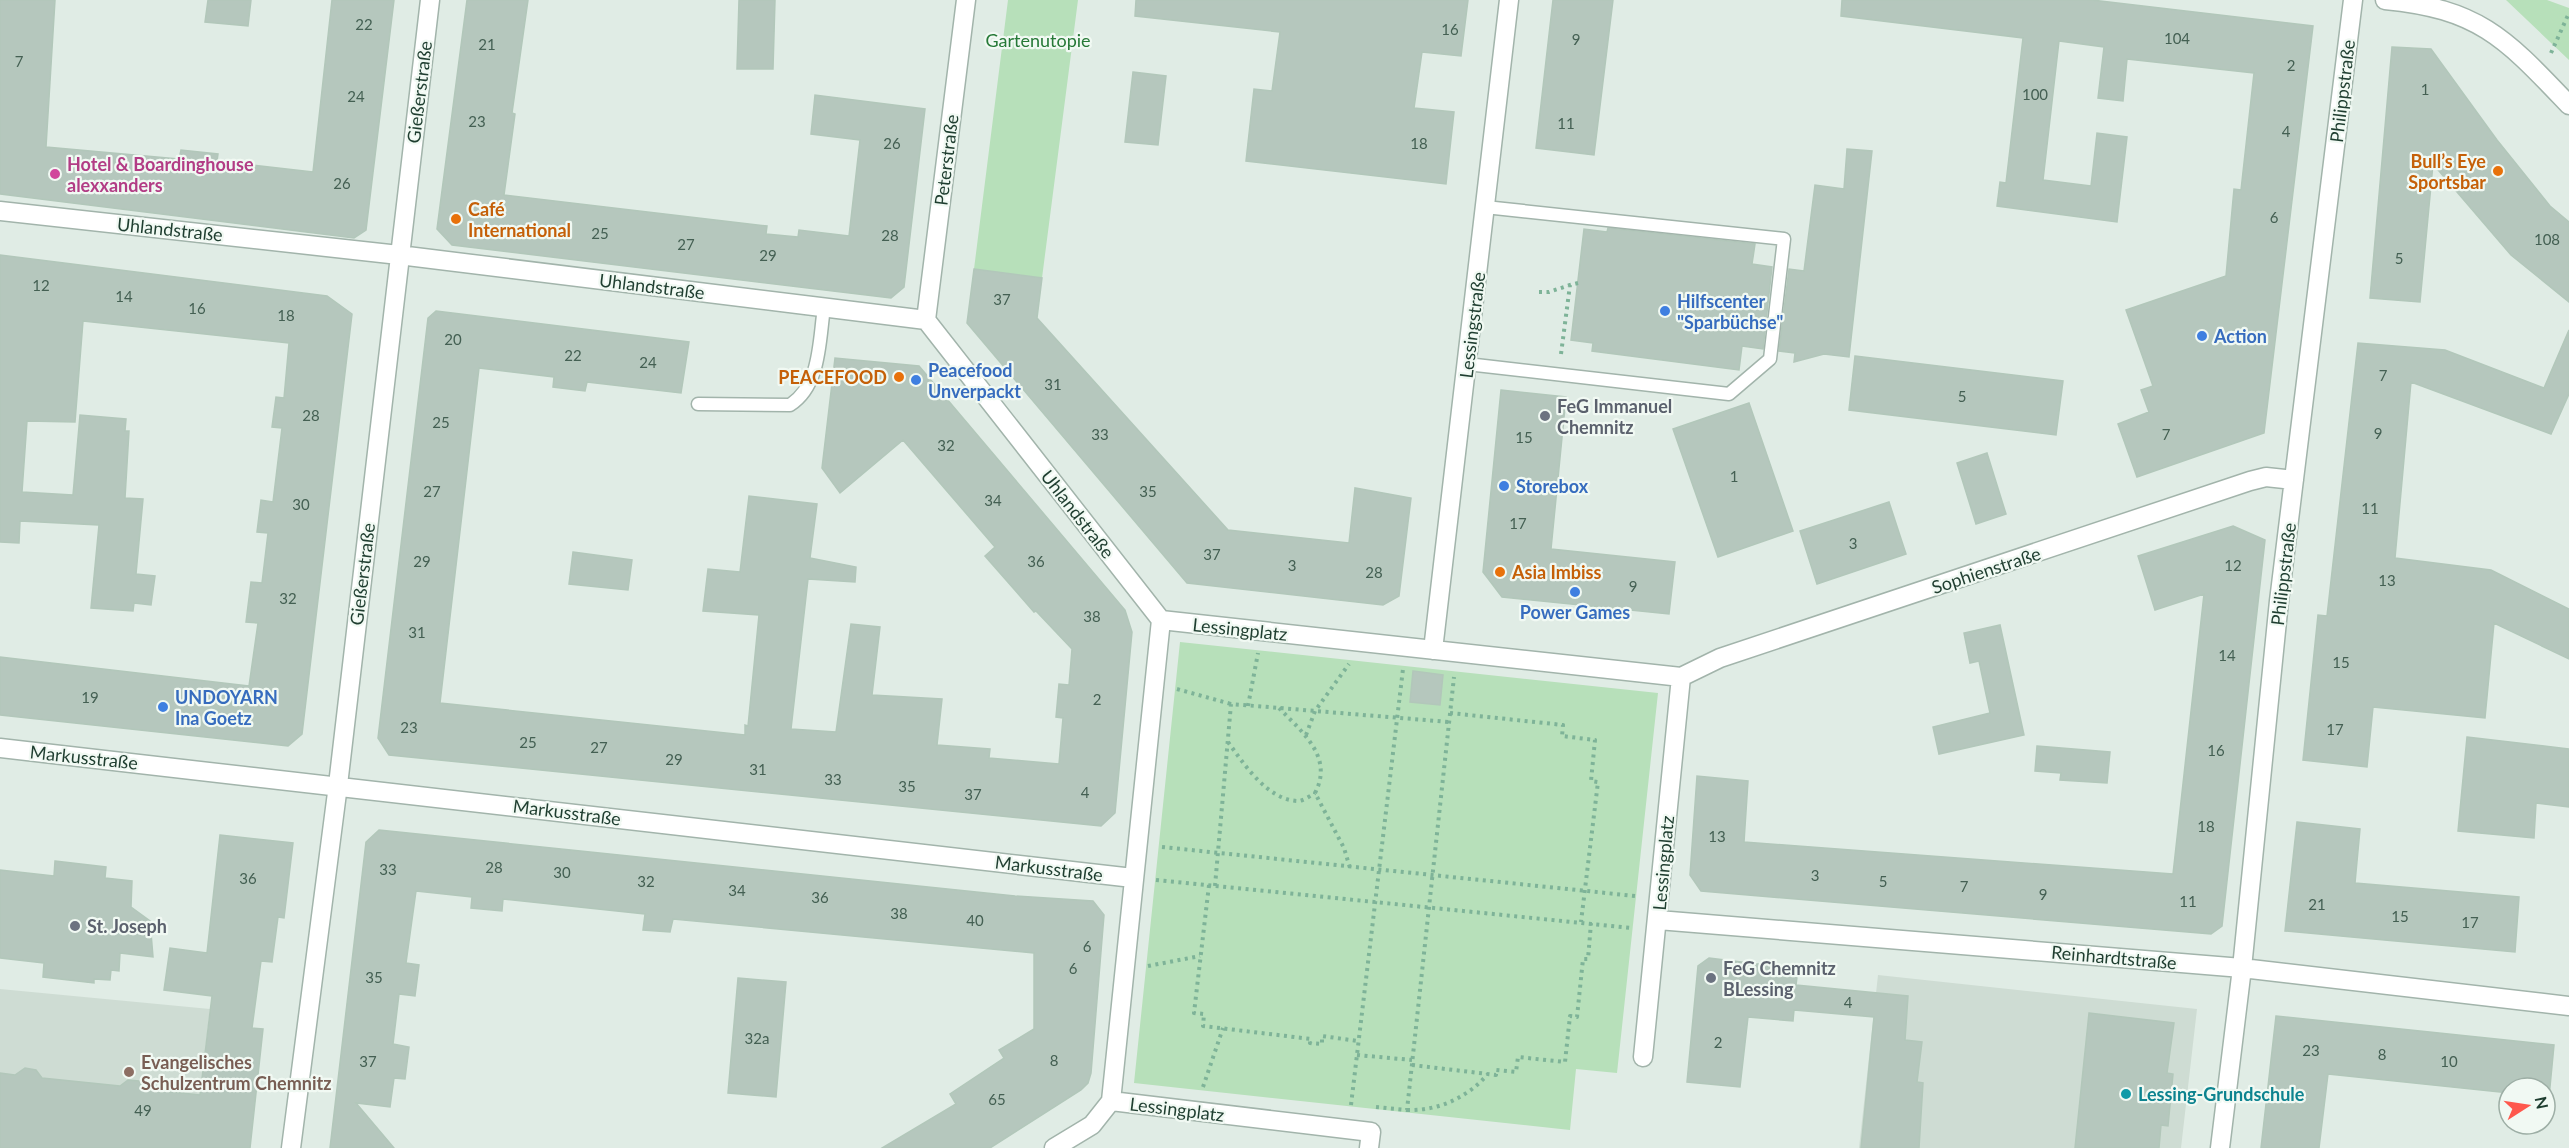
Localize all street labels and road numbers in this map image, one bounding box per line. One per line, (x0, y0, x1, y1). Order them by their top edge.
street label: Philippstraße (2325, 38, 2359, 144)
street label: Gießerstraße (402, 40, 436, 144)
street label: Peterstraße (929, 113, 963, 207)
street label: Uhlandstraße (116, 213, 224, 245)
street label: Uhlandstraße (598, 269, 706, 303)
street label: Lessingstraße (1455, 271, 1489, 379)
street label: Uhlandstraße (1037, 465, 1119, 563)
street label: Philippstraße (2266, 521, 2300, 627)
street label: Gießerstraße (345, 522, 379, 626)
street label: Sophienstraße (1929, 542, 2043, 598)
street label: Lessingplatz (1192, 613, 1288, 645)
street label: Markusstraße (29, 740, 139, 774)
street label: Markusstraße (512, 794, 622, 830)
street label: Lessingplatz (1648, 815, 1678, 911)
street label: Markusstraße (994, 850, 1104, 886)
street label: Reinhardtstraße (2050, 941, 2178, 973)
street label: Lessingplatz (1128, 1092, 1226, 1126)

